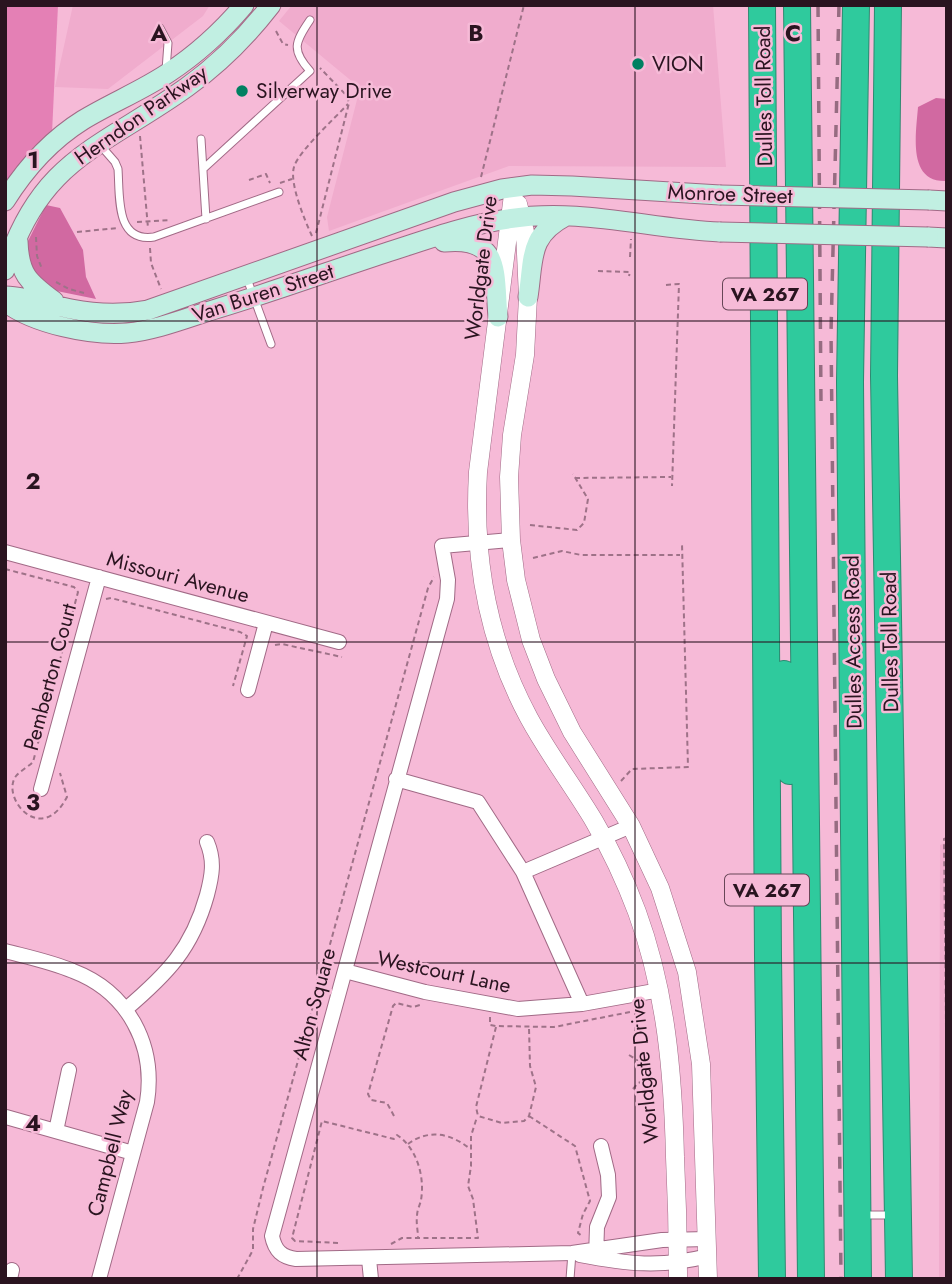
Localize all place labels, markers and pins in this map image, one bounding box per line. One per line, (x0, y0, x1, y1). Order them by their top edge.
place label: VION (652, 49, 704, 79)
marker: VION (630, 56, 646, 72)
place label: Silverway Drive (256, 76, 392, 106)
marker: Silverway Drive (234, 83, 250, 99)

